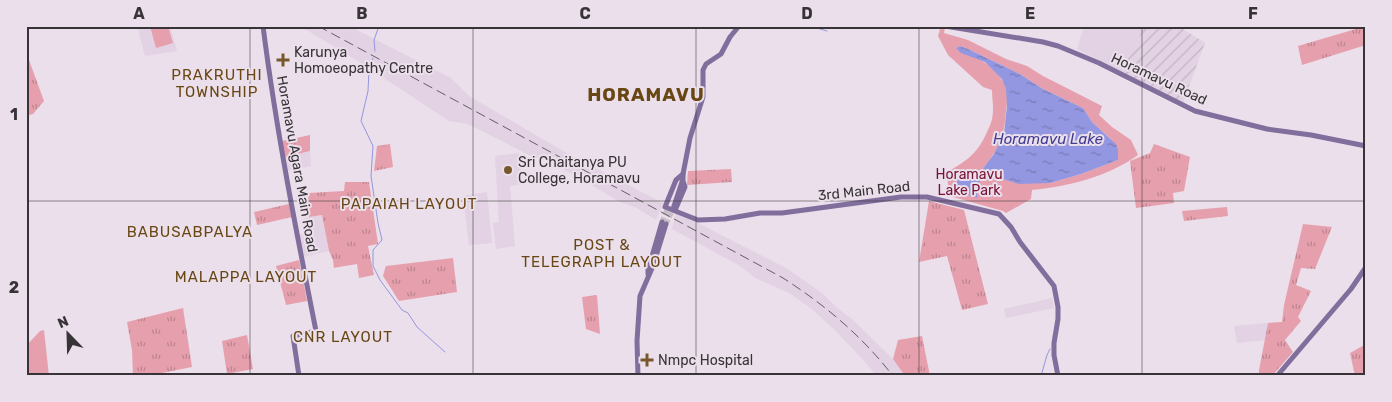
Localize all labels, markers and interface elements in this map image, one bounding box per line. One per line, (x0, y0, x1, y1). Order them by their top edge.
text: A (133, 4, 145, 23)
text: B (356, 4, 368, 23)
text: C (579, 4, 591, 23)
text: D (801, 4, 813, 23)
text: E (1025, 4, 1035, 23)
text: F (1248, 4, 1258, 23)
place label: Karunya Homoeopathy Centre (294, 44, 433, 77)
street label: Horamavu Road (1108, 49, 1210, 109)
marker: Karunya Homoeopathy Centre (276, 53, 290, 67)
district label: PRAKRUTHI TOWNSHIP (171, 66, 263, 101)
street label: Horamavu Agara Main Road (273, 74, 321, 254)
district label: HORAMAVU (587, 83, 705, 106)
text: 1 (10, 105, 18, 124)
water label: Horamavu Lake (993, 130, 1104, 148)
place label: Sri Chaitanya PU College, Horamavu (518, 154, 640, 187)
marker: Sri Chaitanya PU College, Horamavu (502, 164, 514, 176)
park label: Horamavu Lake Park (935, 166, 1003, 199)
street label: 3rd Main Road (817, 178, 911, 204)
district label: PAPAIAH LAYOUT (341, 195, 477, 213)
district label: BABUSABPALYA (127, 223, 253, 241)
district label: POST & TELEGRAPH LAYOUT (521, 236, 683, 271)
district label: MALAPPA LAYOUT (175, 268, 317, 286)
text: 2 (9, 278, 19, 297)
north arrow (42, 310, 92, 360)
text: N (55, 313, 71, 332)
district label: CNR LAYOUT (293, 328, 393, 346)
place label: Nmpc Hospital (658, 352, 753, 369)
marker: Nmpc Hospital (640, 353, 654, 367)

